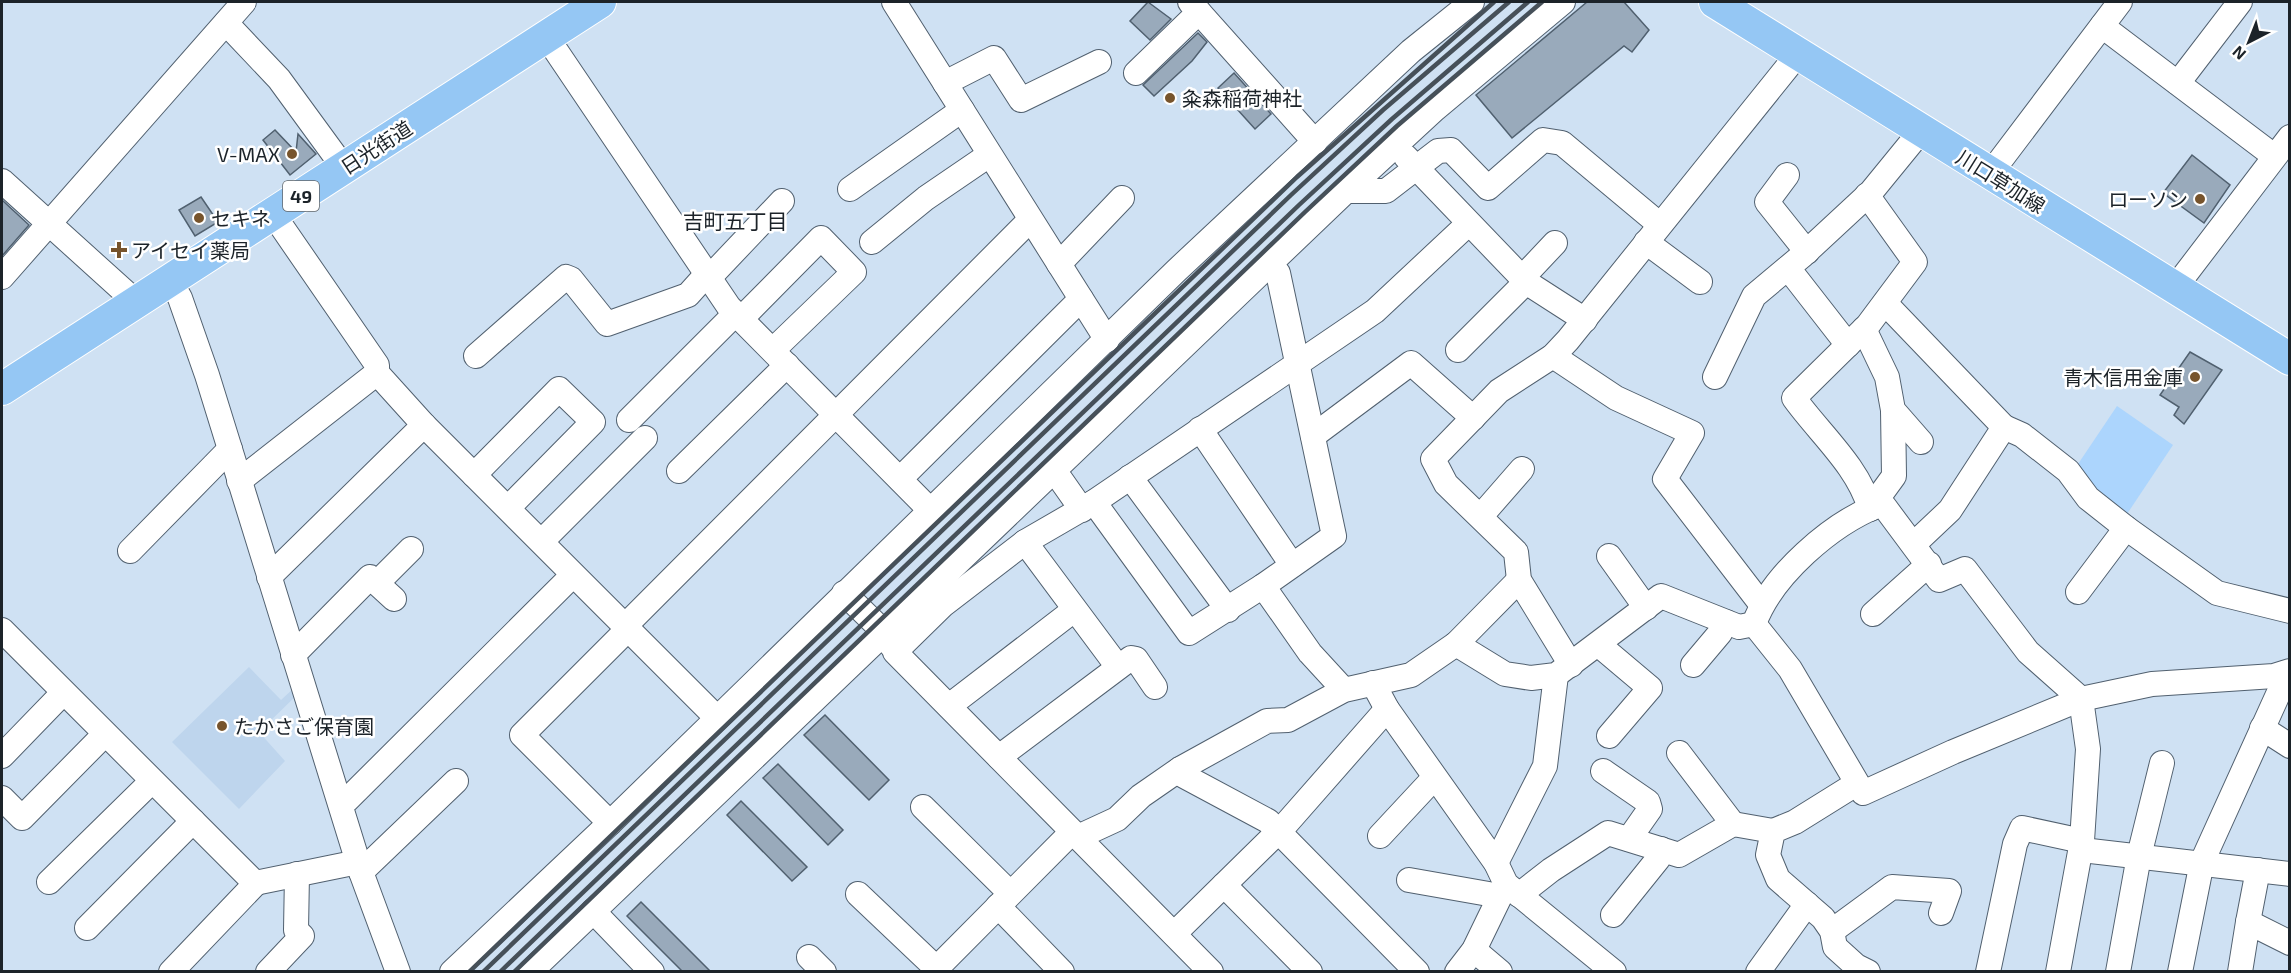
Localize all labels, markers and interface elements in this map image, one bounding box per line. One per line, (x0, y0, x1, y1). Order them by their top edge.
north arrow (2219, 12, 2279, 72)
text: N (2228, 43, 2249, 64)
place label: 粂森稲荷神社 (1182, 86, 1302, 110)
marker: 粂森稲荷神社 (1163, 91, 1177, 105)
street label: 日光街道 (336, 115, 416, 179)
place label: V-MAX (217, 142, 280, 166)
street label: 川口草加線 (1952, 144, 2050, 218)
marker: V-MAX (285, 147, 299, 161)
road number: 49 (283, 181, 319, 211)
place label: ローソン (2108, 187, 2188, 211)
marker: ローソン (2193, 192, 2207, 206)
place label: セキネ (211, 206, 271, 230)
district label: 吉町五丁目 (683, 208, 788, 233)
marker: セキネ (192, 211, 206, 225)
place label: アイセイ薬局 (131, 238, 250, 262)
marker: アイセイ薬局 (112, 243, 126, 257)
place label: 青木信用金庫 (2063, 365, 2183, 389)
marker: 青木信用金庫 (2188, 370, 2202, 384)
place label: たかさご保育園 (234, 714, 374, 738)
marker: たかさご保育園 (215, 719, 229, 733)

